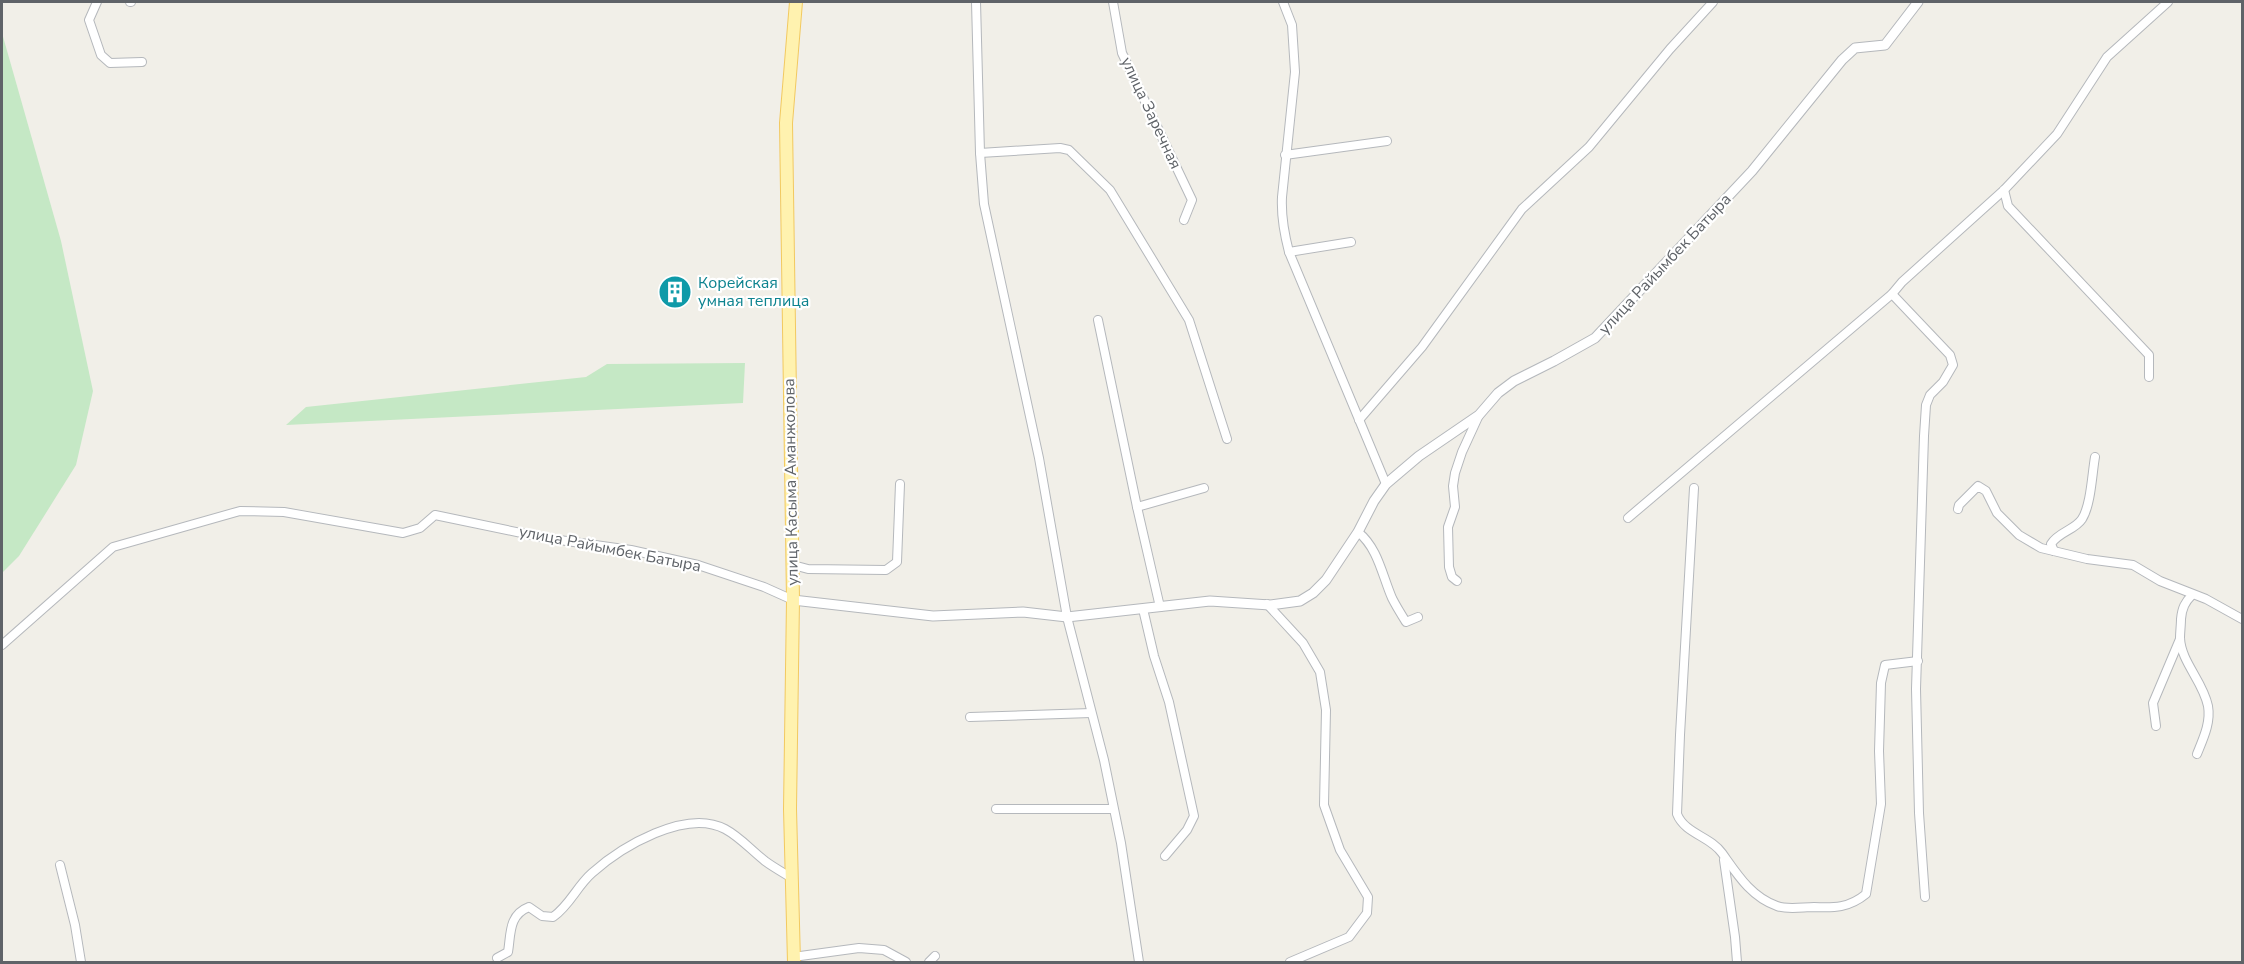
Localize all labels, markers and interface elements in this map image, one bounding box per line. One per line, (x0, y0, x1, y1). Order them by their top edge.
street label: улица Заречная (1115, 53, 1187, 173)
street label: улица Райымбек Батыра (1594, 189, 1736, 339)
place label: Корейская умная теплица (698, 272, 810, 312)
building icon: Корейская умная теплица (657, 274, 693, 310)
street label: улица Касыма Аманжолова (778, 378, 804, 586)
street label: улица Райымбек Батыра (517, 521, 703, 577)

